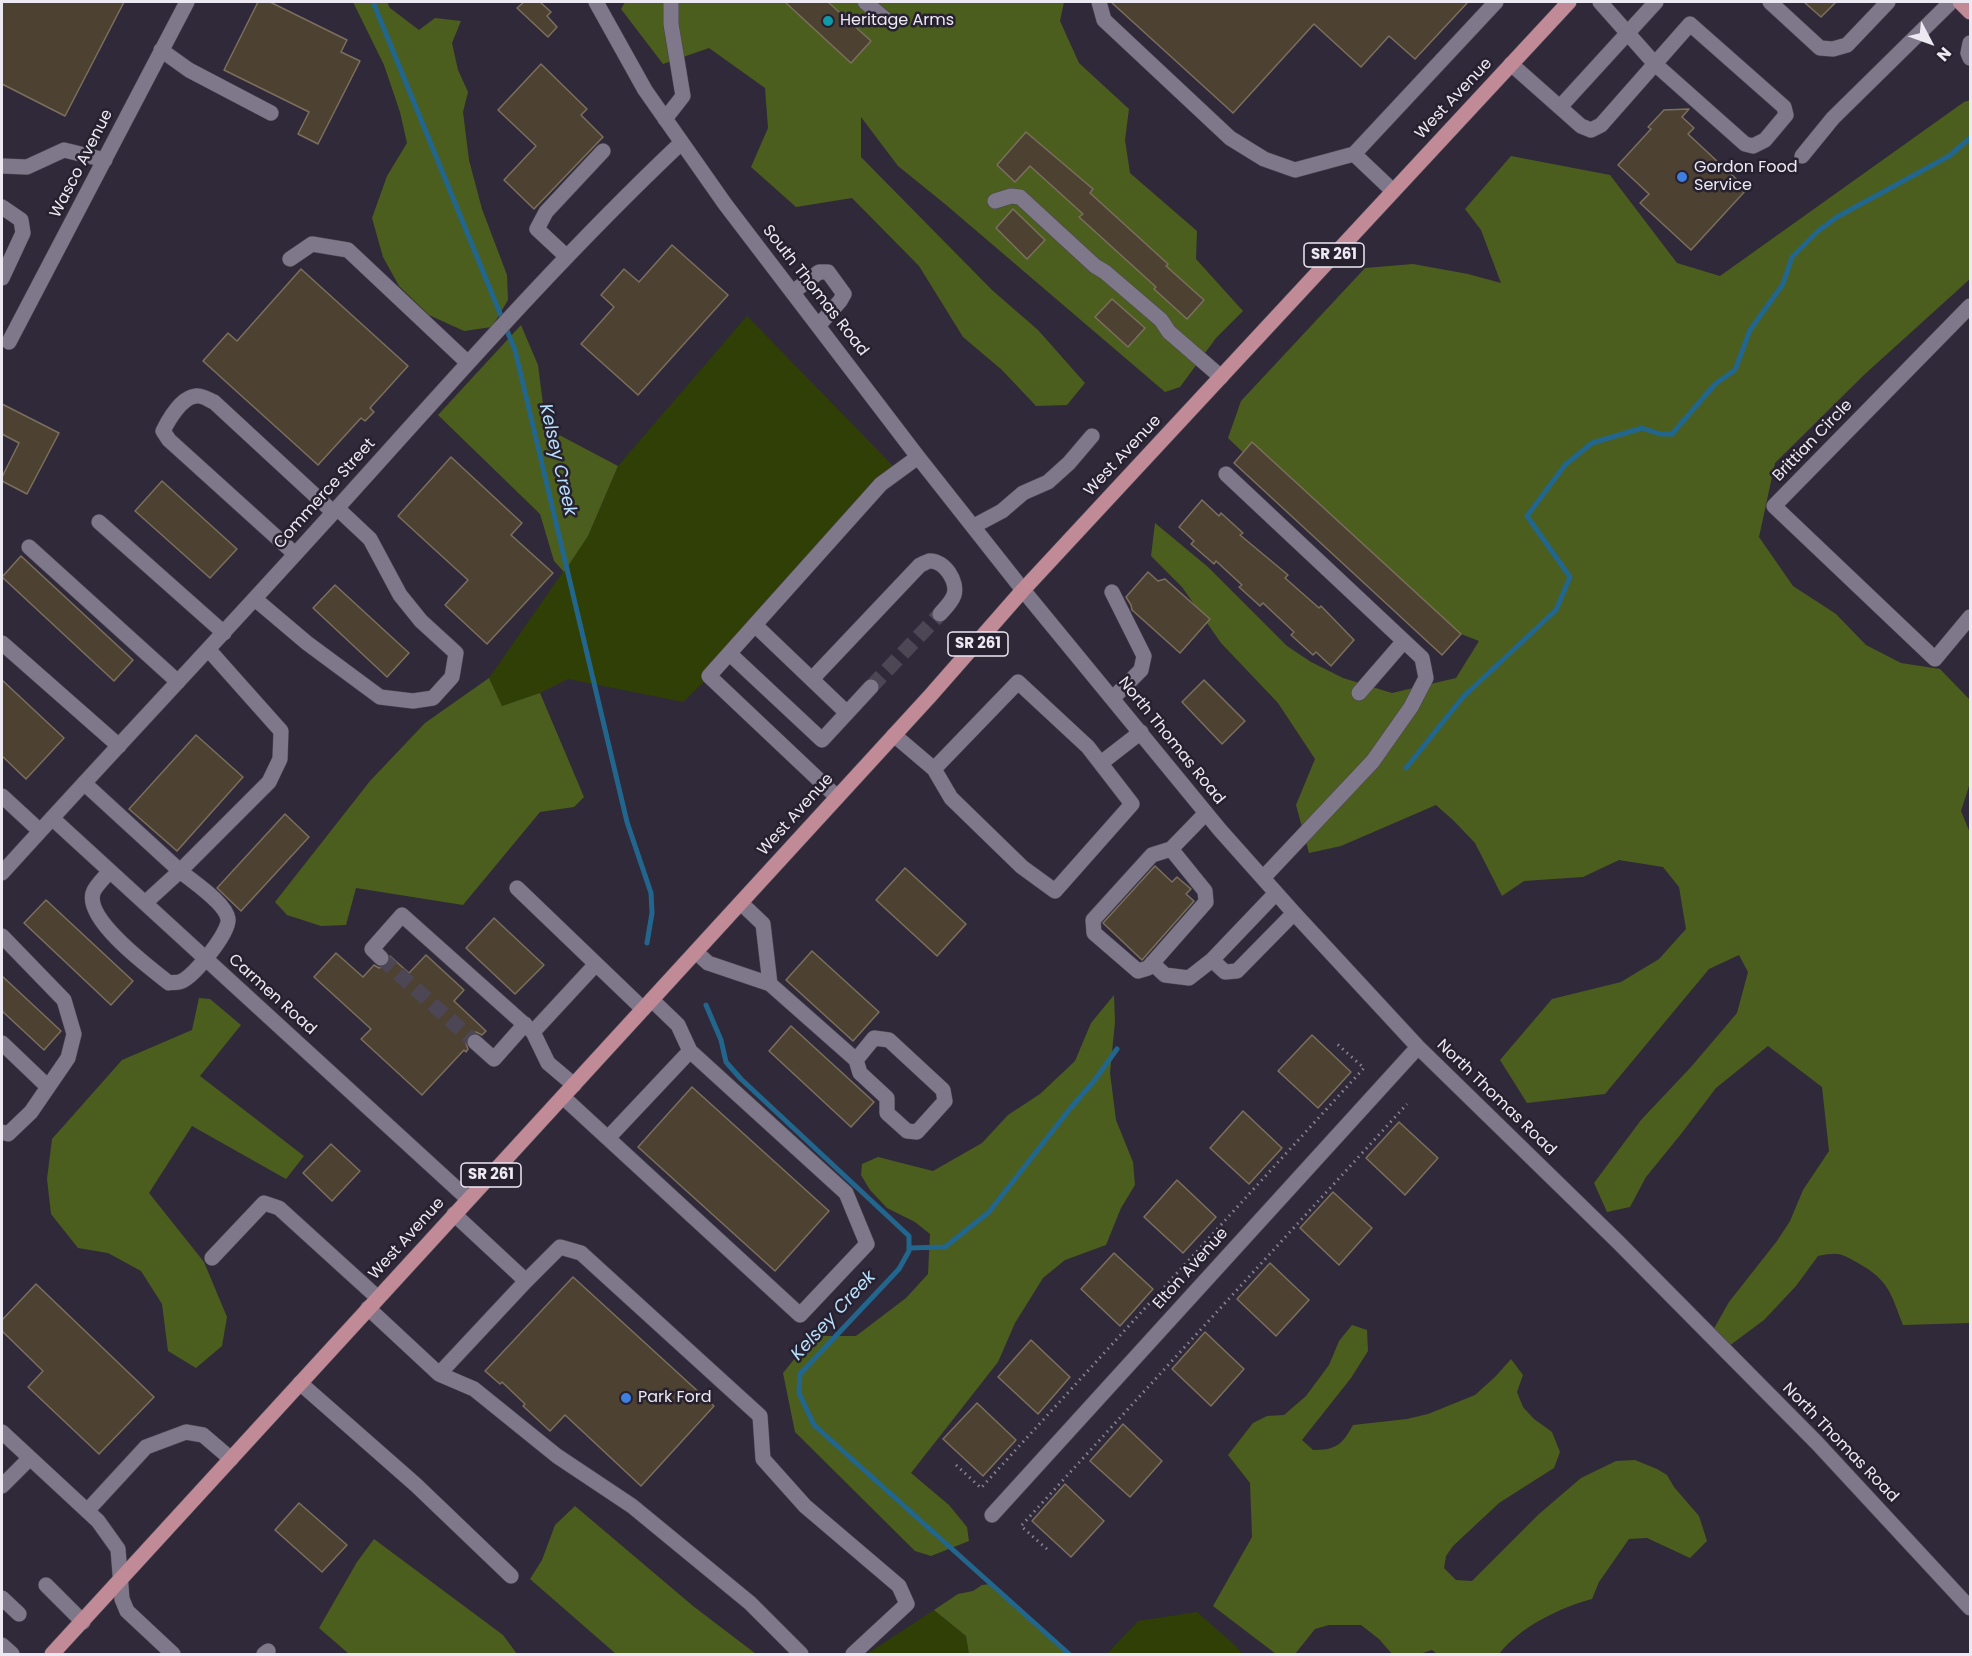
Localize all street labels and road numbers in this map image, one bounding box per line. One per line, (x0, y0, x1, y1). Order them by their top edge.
street label: West Avenue (1411, 54, 1497, 144)
street label: Wasco Avenue (46, 107, 118, 221)
street label: South Thomas Road (758, 222, 872, 360)
road number: SR 261 (1304, 243, 1364, 267)
street label: Brittian Circle (1769, 396, 1857, 486)
street label: West Avenue (1080, 411, 1166, 501)
street label: Commerce Street (270, 435, 380, 553)
road number: SR 261 (948, 632, 1008, 656)
street label: North Thomas Road (1114, 673, 1228, 809)
street label: West Avenue (754, 770, 838, 860)
street label: Carmen Road (224, 951, 320, 1039)
street label: North Thomas Road (1432, 1036, 1560, 1160)
road number: SR 261 (461, 1163, 521, 1187)
street label: West Avenue (365, 1194, 449, 1284)
street label: Elton Avenue (1149, 1224, 1233, 1314)
street label: North Thomas Road (1778, 1379, 1902, 1507)

